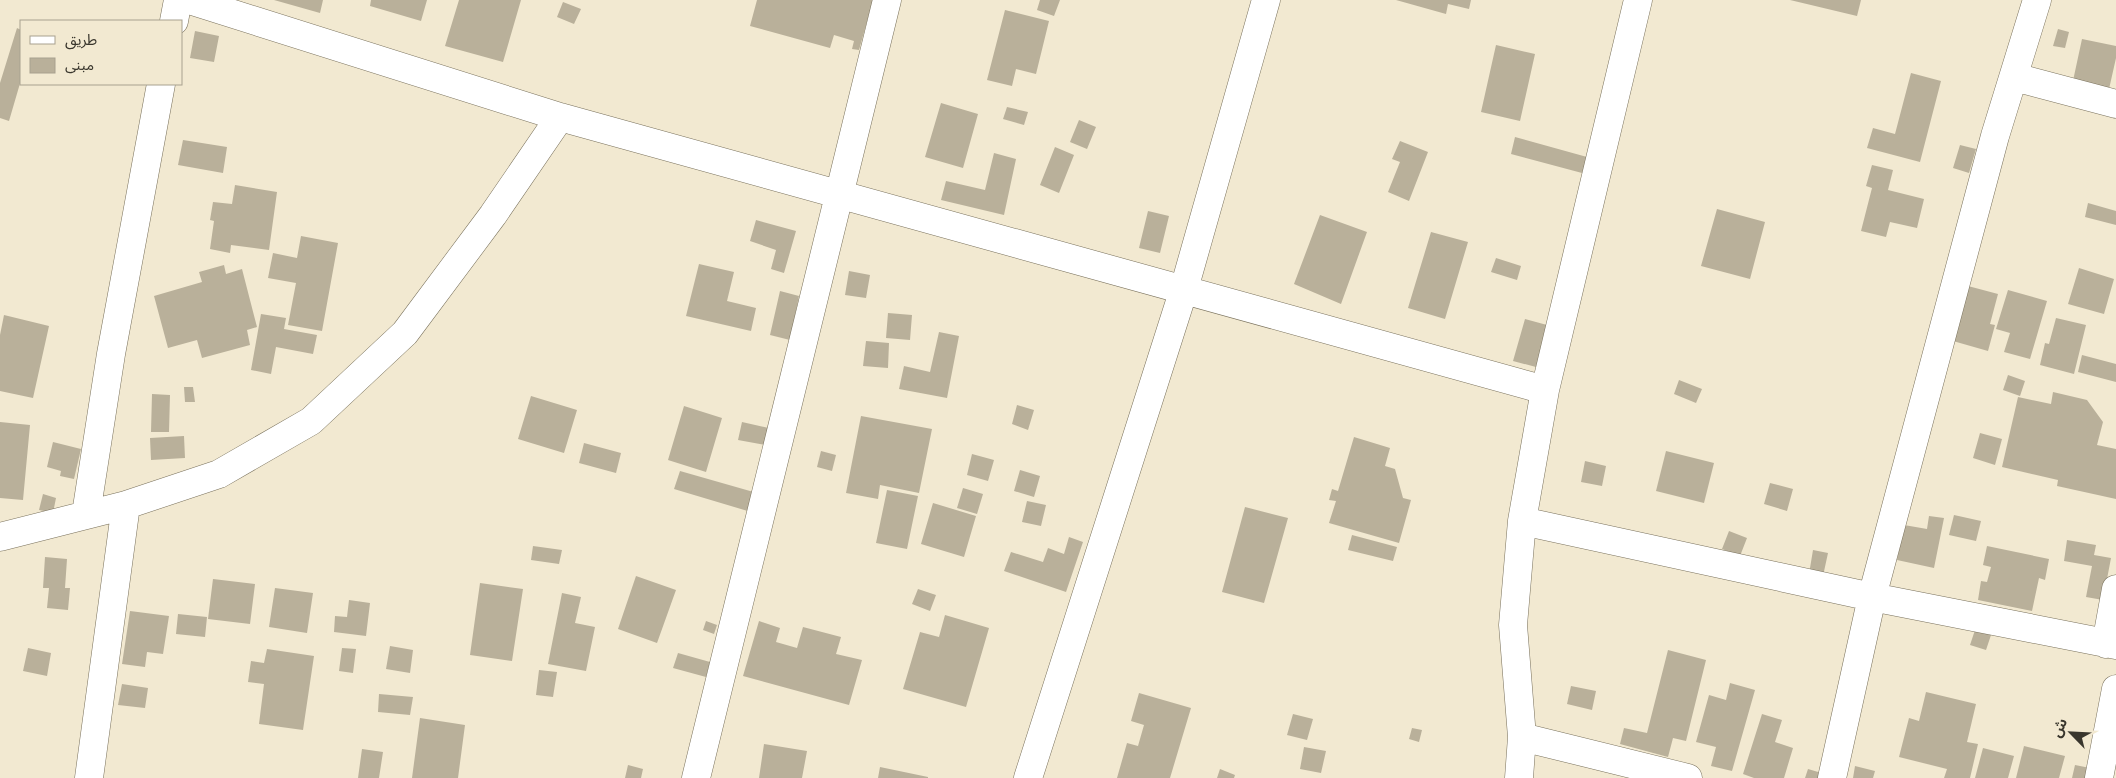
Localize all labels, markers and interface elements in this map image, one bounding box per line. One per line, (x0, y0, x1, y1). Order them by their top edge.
legend (20, 20, 182, 85)
text: طريق (65, 33, 97, 50)
text: مبنى (65, 58, 94, 74)
north arrow (2046, 708, 2096, 758)
text: ش (2050, 716, 2070, 740)

